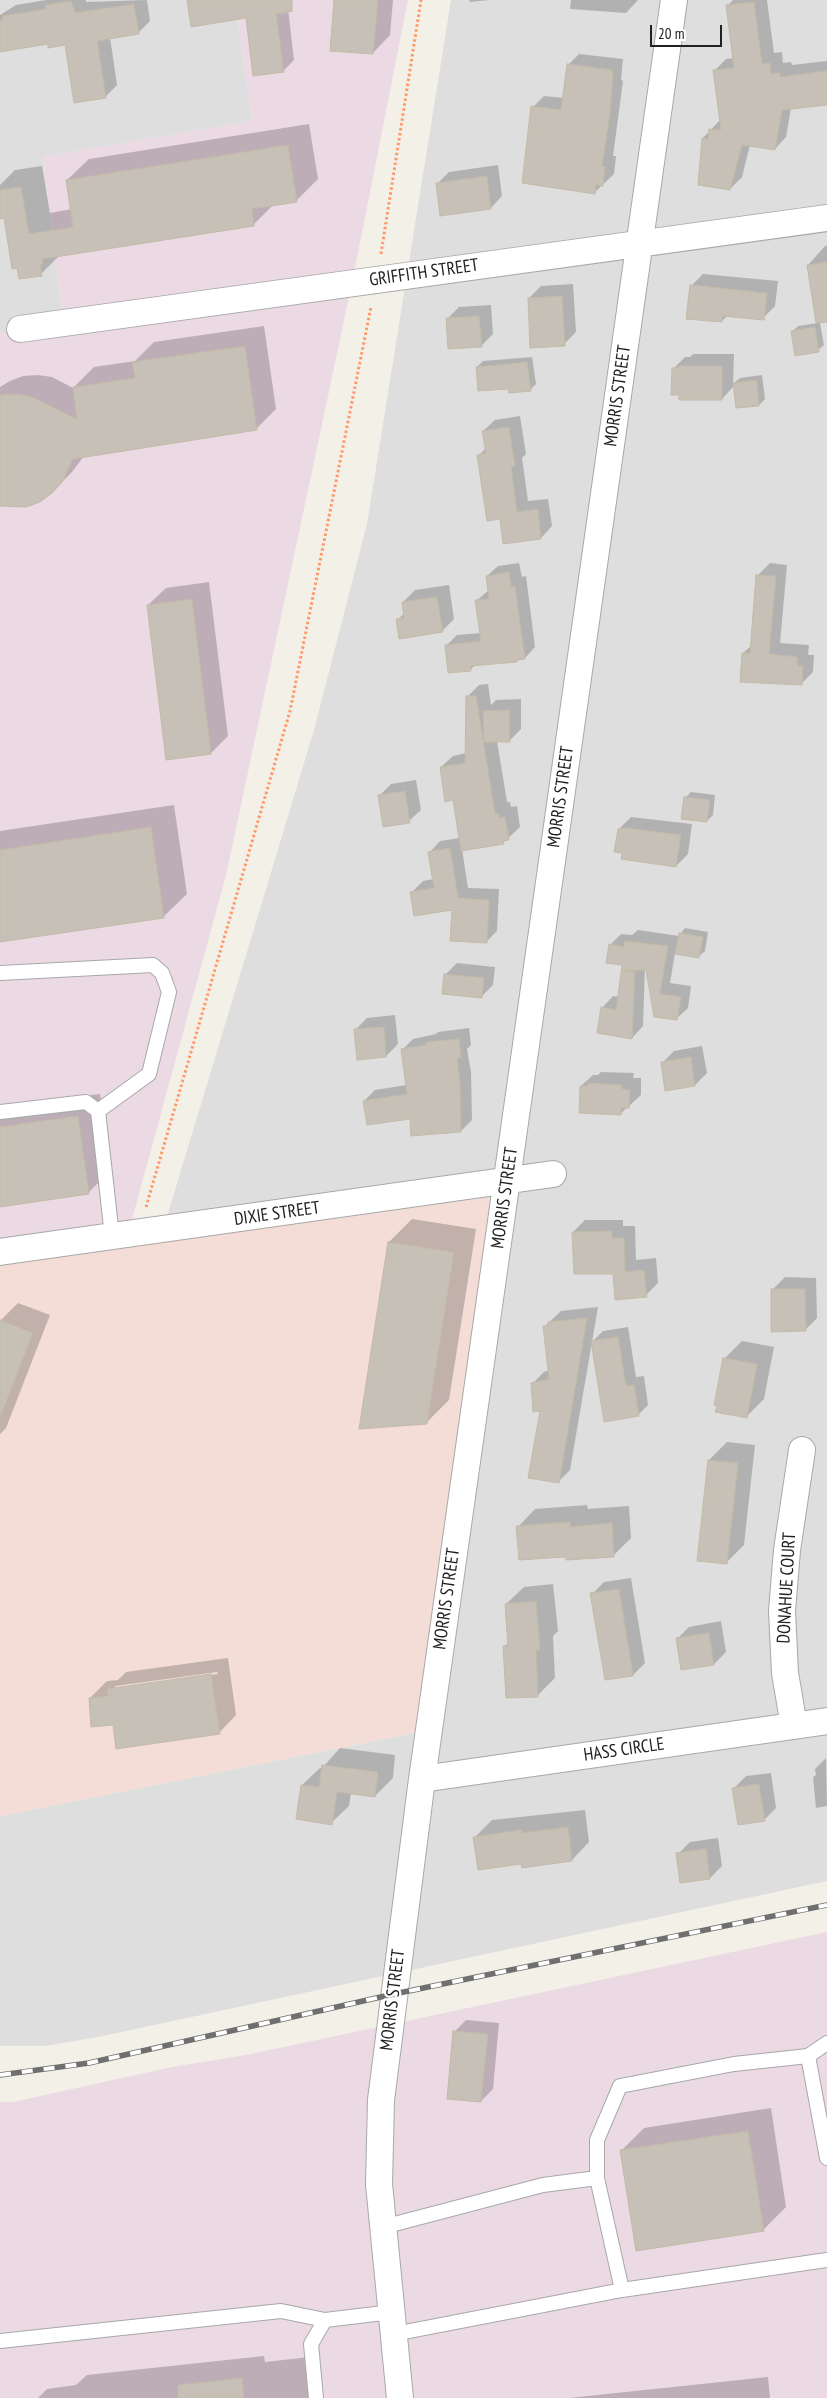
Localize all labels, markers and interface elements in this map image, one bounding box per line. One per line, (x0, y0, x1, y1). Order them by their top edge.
scale bar (652, 15, 724, 47)
text: 20 m (658, 24, 684, 43)
street label: GRIFFITH STREET (368, 255, 480, 291)
street label: MORRIS STREET (600, 344, 636, 448)
street label: MORRIS STREET (543, 745, 579, 849)
street label: MORRIS STREET (487, 1146, 523, 1250)
street label: DIXIE STREET (233, 1197, 321, 1231)
street label: DONAHUE COURT (773, 1532, 801, 1644)
street label: MORRIS STREET (429, 1547, 465, 1651)
street label: HASS CIRCLE (582, 1734, 666, 1766)
street label: MORRIS STREET (376, 1948, 410, 2052)

